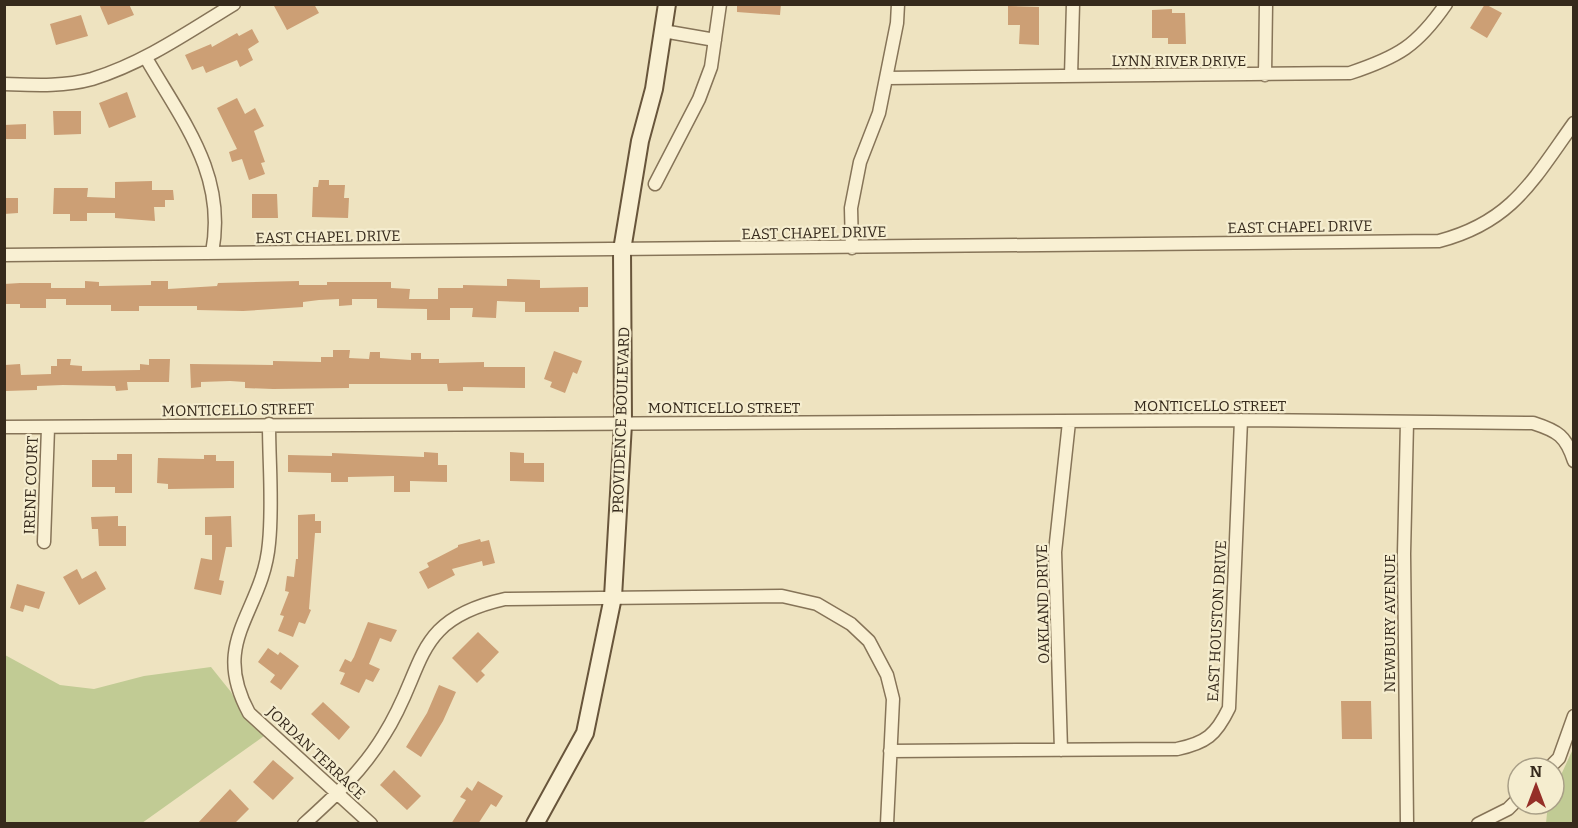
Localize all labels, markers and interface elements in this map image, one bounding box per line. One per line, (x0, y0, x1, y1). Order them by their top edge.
street label: LYNN RIVER DRIVE (1112, 52, 1246, 70)
street label: EAST CHAPEL DRIVE (1227, 217, 1373, 237)
street label: EAST CHAPEL DRIVE (741, 223, 887, 243)
street label: EAST CHAPEL DRIVE (255, 227, 401, 247)
street label: PROVIDENCE BOULEVARD (609, 326, 633, 514)
street label: MONTICELLO STREET (1134, 397, 1287, 415)
street label: MONTICELLO STREET (648, 399, 801, 417)
street label: MONTICELLO STREET (162, 400, 315, 420)
street label: IRENE COURT (20, 435, 42, 535)
street label: EAST HOUSTON DRIVE (1204, 540, 1230, 702)
street label: OAKLAND DRIVE (1033, 544, 1053, 664)
street label: NEWBURY AVENUE (1381, 554, 1399, 692)
street label: JORDAN TERRACE (262, 702, 369, 803)
north arrow (1506, 756, 1566, 816)
text: N (1530, 762, 1542, 781)

